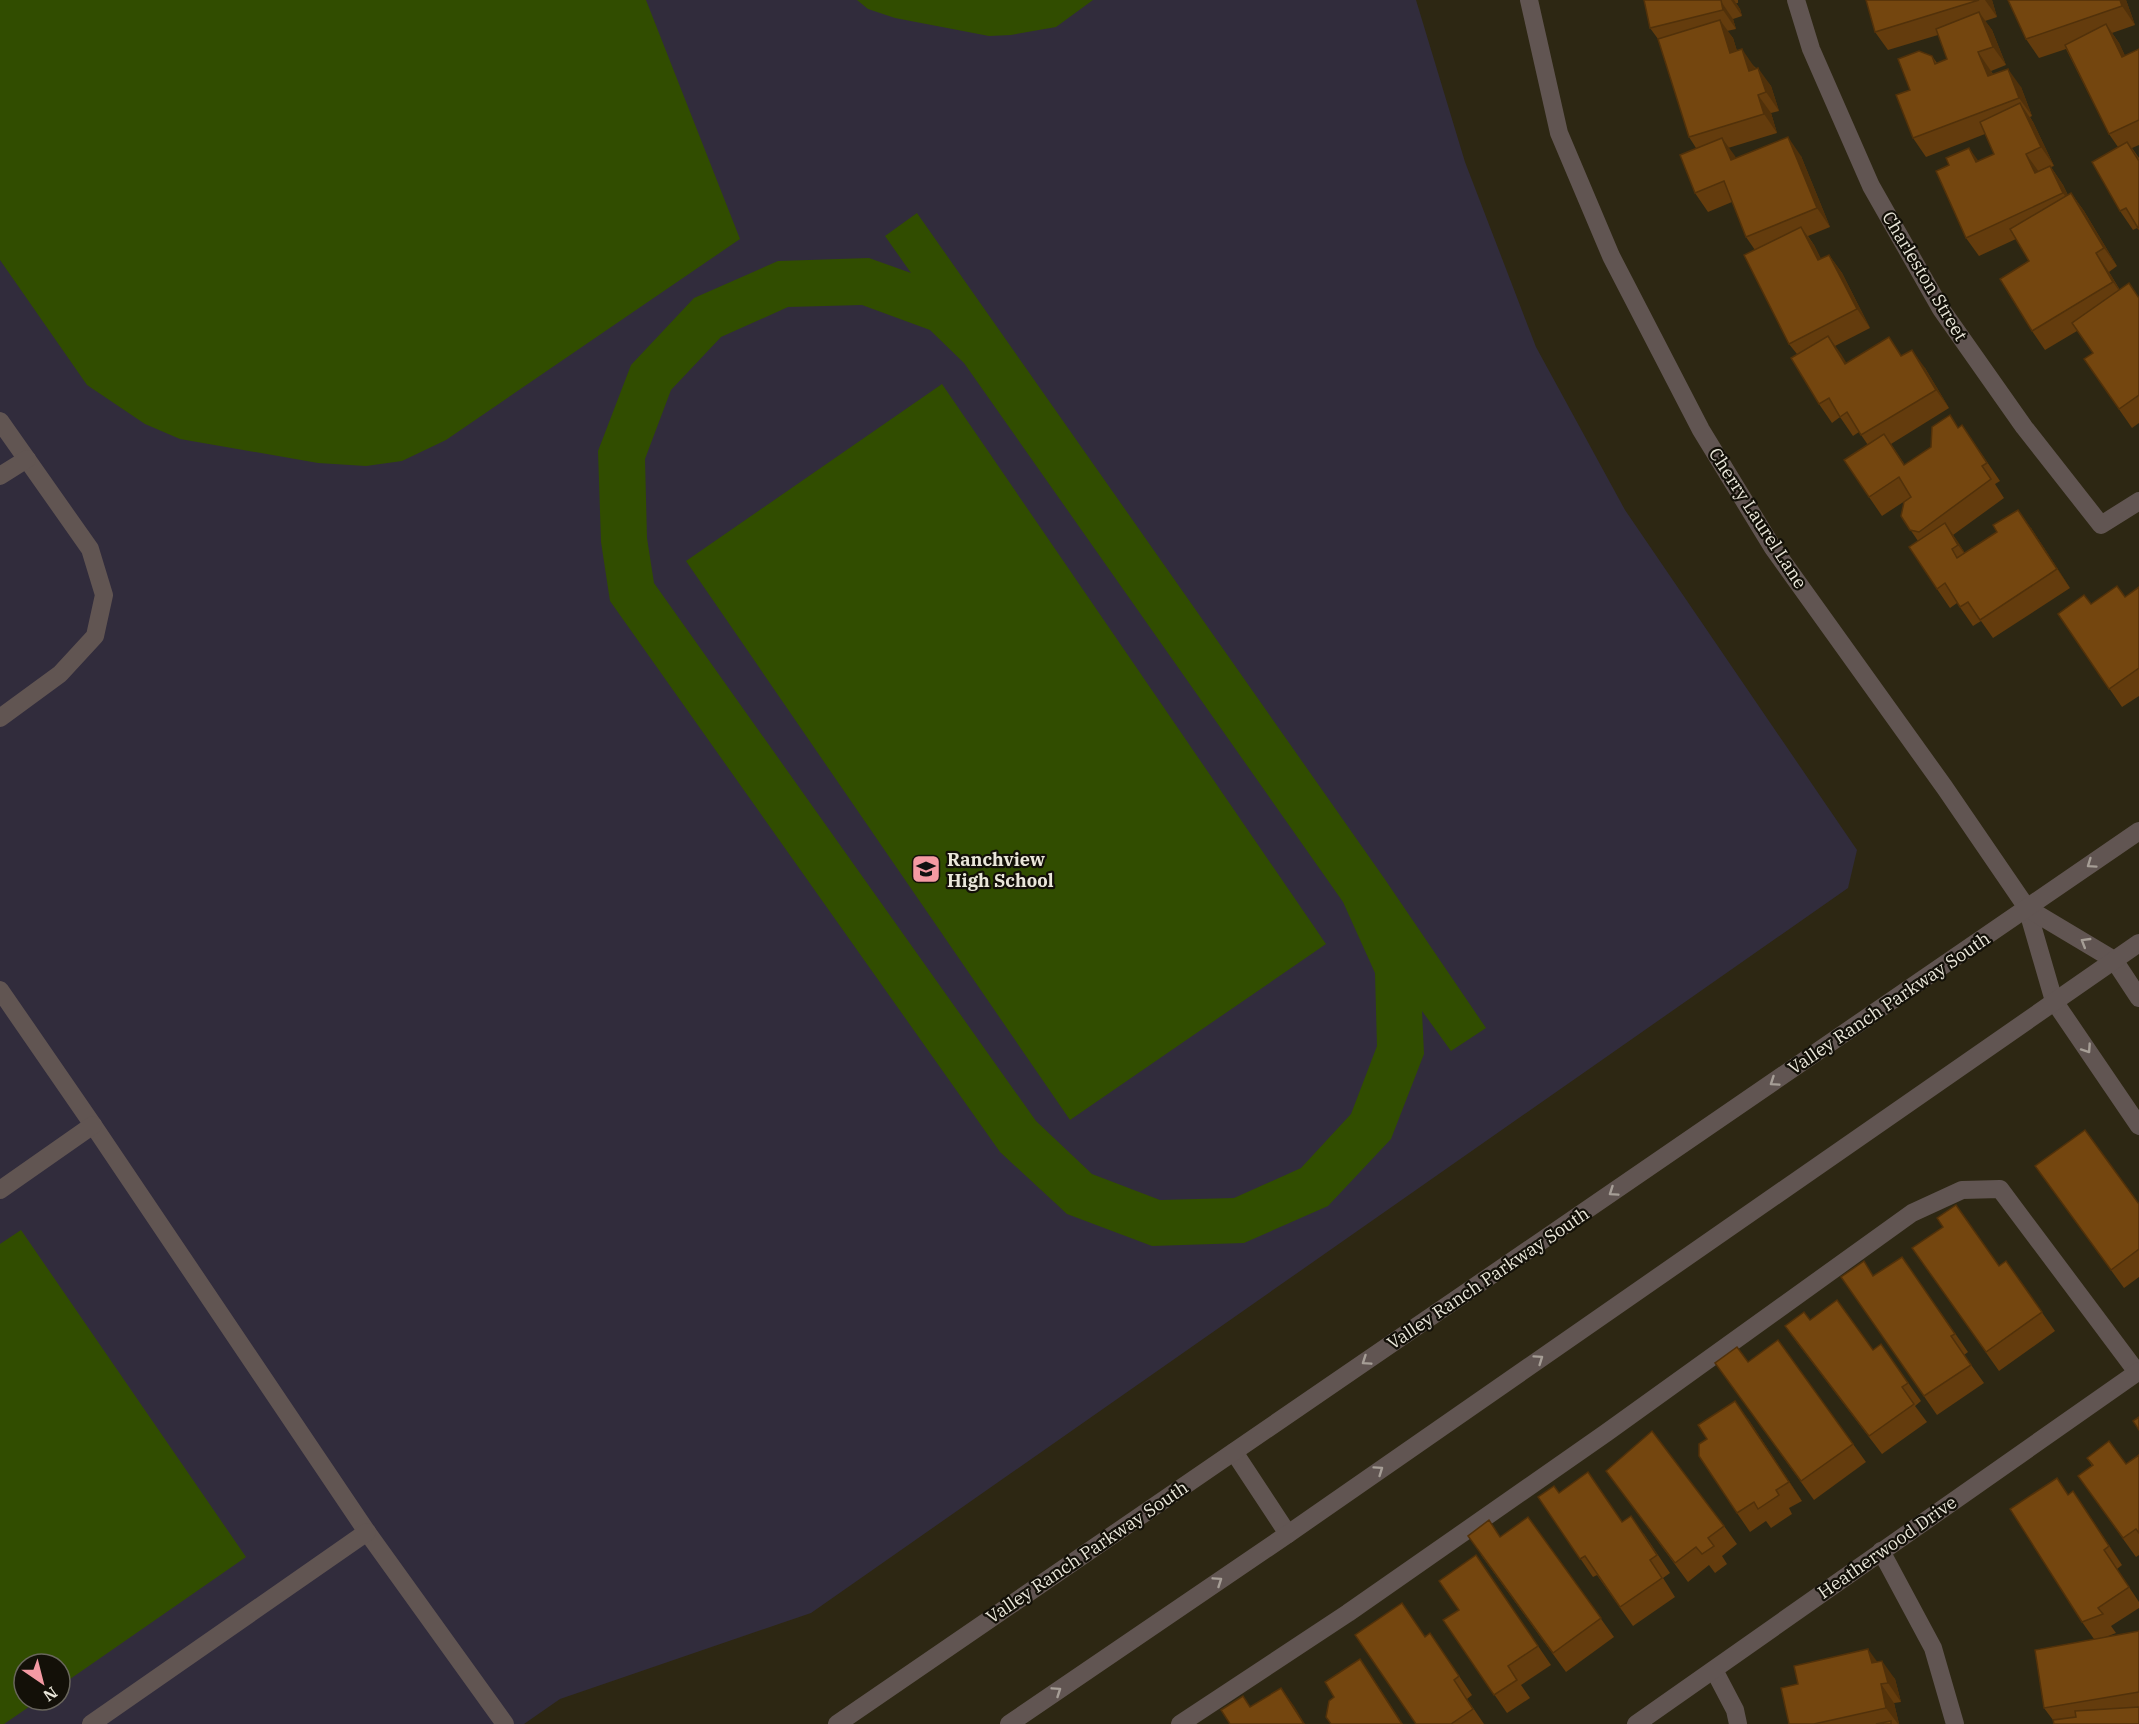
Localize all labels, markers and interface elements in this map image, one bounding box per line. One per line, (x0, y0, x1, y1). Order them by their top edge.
street label: Charleston Street (1877, 207, 1973, 345)
street label: Cherry Laurel Lane (1704, 443, 1812, 593)
place label: Ranchview High School (947, 848, 1054, 892)
school or university icon: Ranchview High School (910, 853, 942, 885)
one-way arrow (2086, 857, 2097, 868)
street label: Valley Ranch Parkway South (1784, 927, 1994, 1079)
one-way arrow (2080, 938, 2091, 950)
one-way arrow (2080, 1043, 2091, 1054)
one-way arrow (1770, 1074, 1781, 1085)
one-way arrow (1609, 1185, 1620, 1196)
street label: Valley Ranch Parkway South (1383, 1202, 1593, 1354)
one-way arrow (1362, 1354, 1373, 1365)
one-way arrow (1532, 1355, 1543, 1366)
one-way arrow (1372, 1466, 1383, 1477)
street label: Valley Ranch Parkway South (982, 1476, 1192, 1628)
street label: Heatherwood Drive (1813, 1490, 1961, 1604)
one-way arrow (1211, 1577, 1222, 1588)
north arrow (12, 1652, 72, 1712)
text: N (40, 1682, 62, 1706)
one-way arrow (1050, 1687, 1061, 1698)

